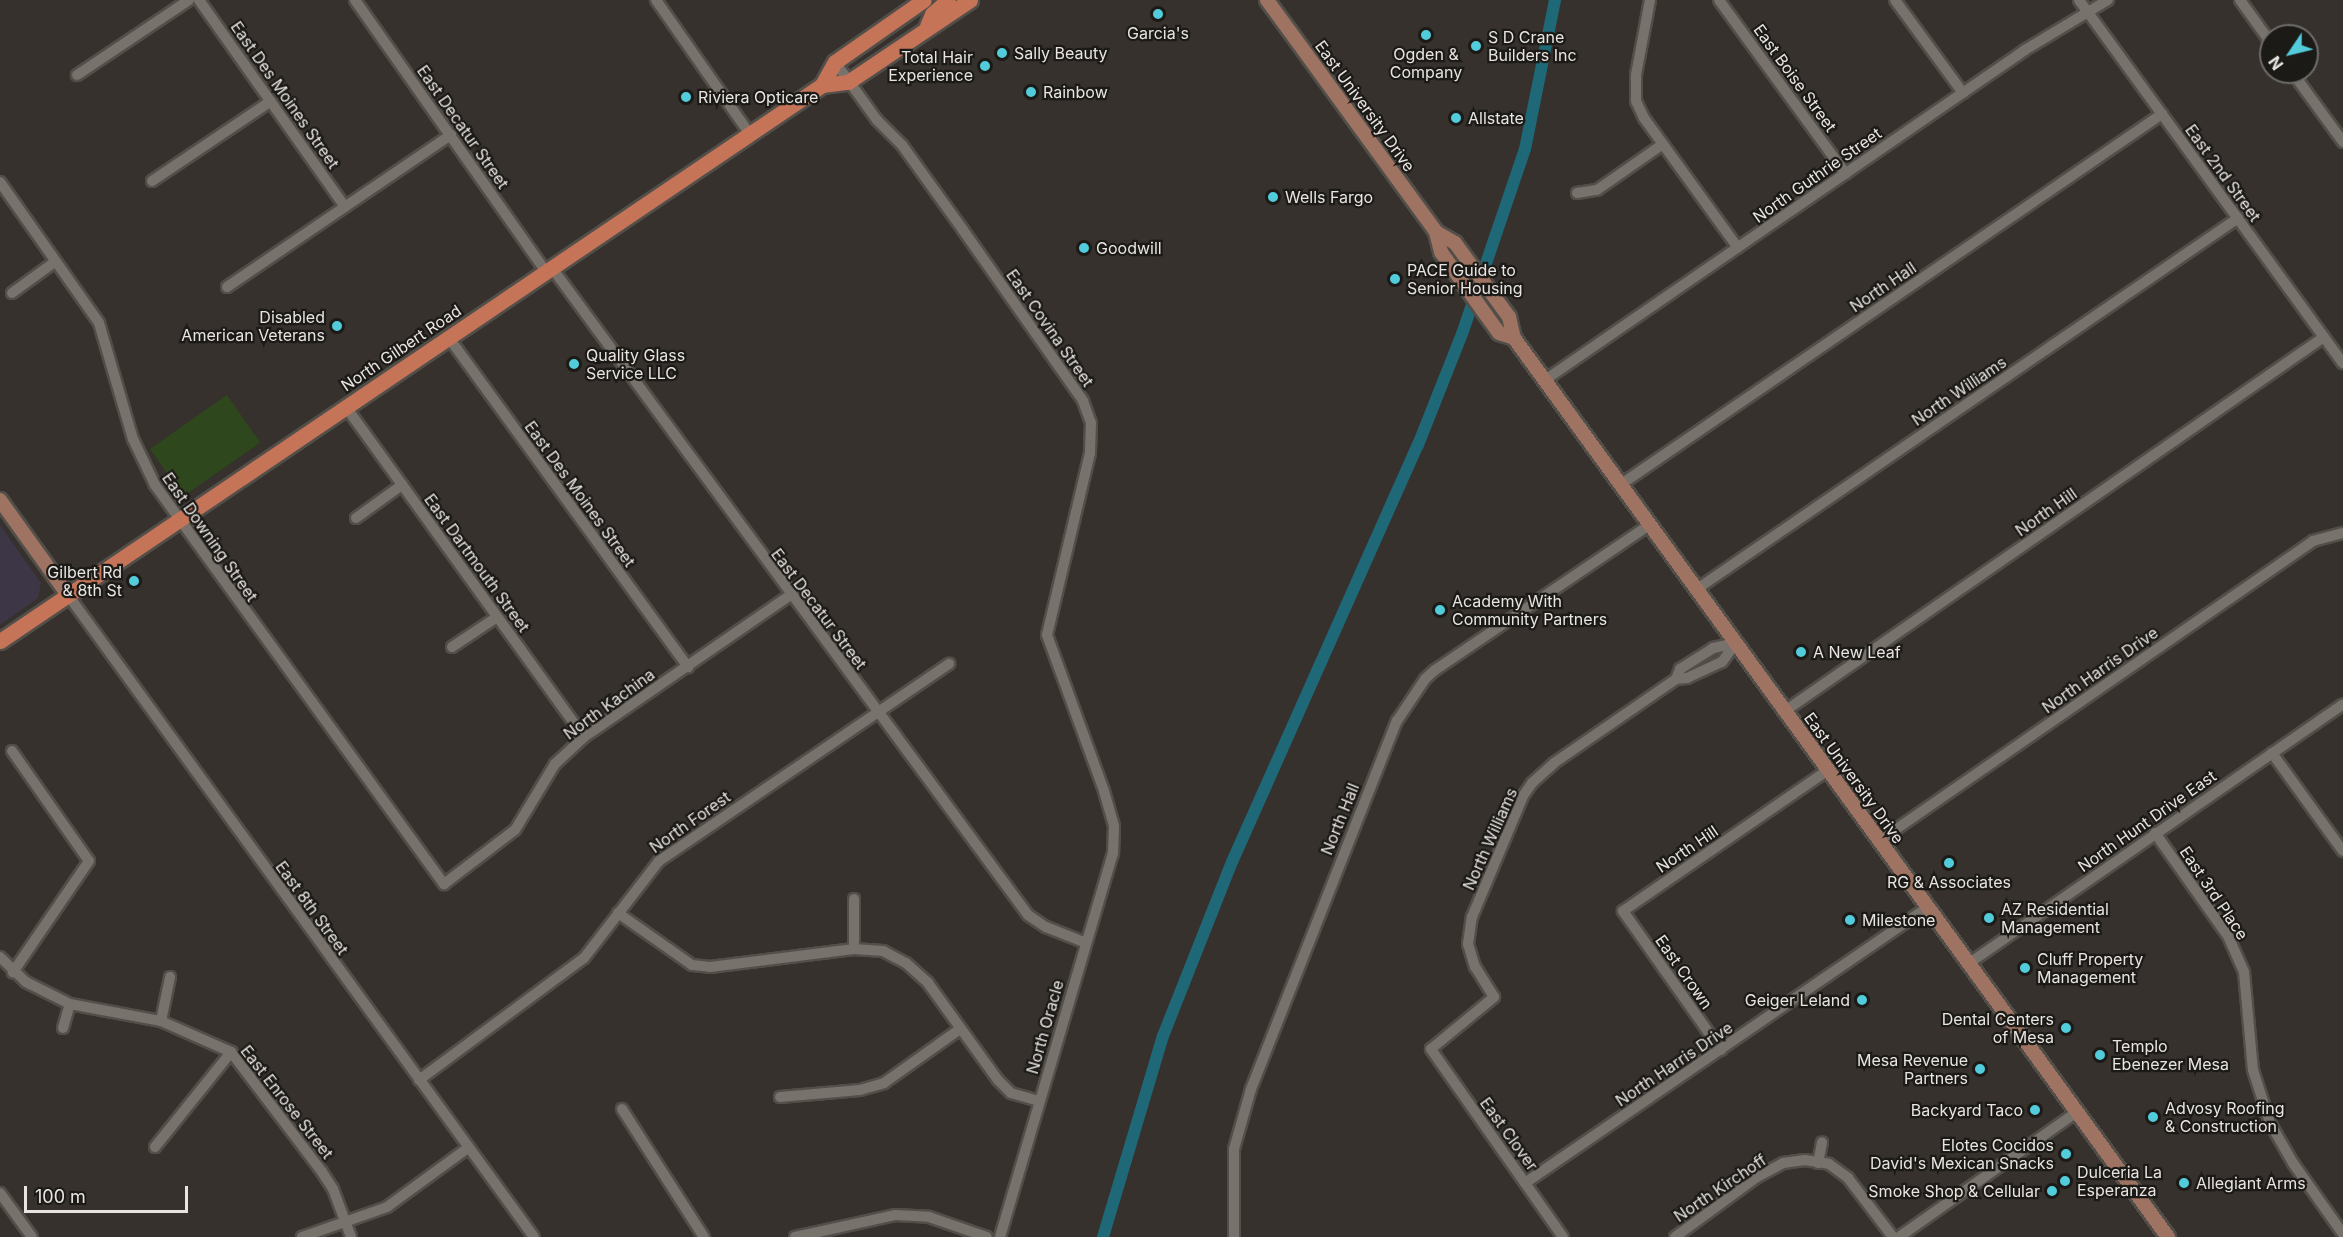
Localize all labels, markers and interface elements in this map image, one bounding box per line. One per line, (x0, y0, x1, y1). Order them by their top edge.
marker: Garcia's (1151, 7, 1165, 21)
street label: East Des Moines Street (227, 18, 343, 172)
street label: East Boise Street (1750, 21, 1840, 135)
place label: Garcia's (1127, 23, 1189, 43)
north arrow (2259, 24, 2319, 84)
place label: S D Crane Builders Inc (1488, 27, 1577, 65)
marker: Ogden & Company (1419, 28, 1433, 42)
street label: East University Drive (1311, 37, 1419, 175)
marker: S D Crane Builders Inc (1469, 39, 1483, 53)
place label: Sally Beauty (1014, 43, 1108, 63)
place label: Ogden & Company (1390, 44, 1462, 82)
marker: Sally Beauty (995, 46, 1009, 60)
place label: Total Hair Experience (888, 47, 973, 85)
text: N (2264, 52, 2288, 74)
marker: Total Hair Experience (978, 59, 992, 73)
street label: East Decatur Street (413, 62, 513, 192)
place label: Rainbow (1043, 82, 1108, 102)
marker: Rainbow (1024, 85, 1038, 99)
place label: Riviera Opticare (698, 87, 818, 107)
marker: Riviera Opticare (679, 90, 693, 104)
place label: Allstate (1468, 108, 1524, 128)
marker: Allstate (1449, 111, 1463, 125)
street label: East 2nd Street (2181, 121, 2265, 225)
street label: North Guthrie Street (1749, 123, 1885, 227)
place label: Wells Fargo (1285, 187, 1373, 207)
marker: Wells Fargo (1266, 190, 1280, 204)
place label: Goodwill (1096, 238, 1162, 258)
marker: Goodwill (1077, 241, 1091, 255)
street label: North Hall (1846, 258, 1920, 316)
place label: PACE Guide to Senior Housing (1407, 260, 1523, 298)
street label: East Covina Street (1002, 266, 1098, 390)
marker: PACE Guide to Senior Housing (1388, 272, 1402, 286)
street label: North Gilbert Road (337, 301, 465, 395)
place label: Disabled American Veterans (181, 307, 325, 345)
marker: Disabled American Veterans (330, 319, 344, 333)
place label: Quality Glass Service LLC (586, 345, 685, 383)
street label: North Williams (1908, 352, 2010, 430)
marker: Quality Glass Service LLC (567, 357, 581, 371)
street label: East Des Moines Street (521, 417, 639, 571)
street label: East Downing Street (158, 469, 262, 605)
street label: North Hill (2012, 484, 2080, 540)
street label: East Dartmouth Street (420, 490, 534, 636)
street label: East Decatur Street (767, 545, 871, 673)
place label: Gilbert Rd & 8th St (47, 562, 122, 600)
marker: Gilbert Rd & 8th St (127, 574, 141, 588)
place label: Academy With Community Partners (1452, 591, 1607, 629)
marker: Academy With Community Partners (1433, 603, 1447, 617)
street label: North Harris Drive (2038, 623, 2162, 717)
place label: A New Leaf (1813, 642, 1901, 662)
marker: A New Leaf (1794, 645, 1808, 659)
street label: North Kachina (560, 665, 658, 743)
street label: East University Drive (1800, 709, 1908, 847)
street label: North Hunt Drive East (2074, 766, 2220, 876)
street label: North Hall (1317, 780, 1363, 858)
street label: North Williams (1459, 785, 1521, 893)
street label: North Forest (646, 787, 734, 857)
street label: North Hill (1652, 821, 1722, 877)
street label: East 3rd Place (2176, 843, 2252, 943)
marker: RG & Associates (1942, 856, 1956, 870)
street label: East 8th Street (272, 857, 352, 959)
place label: RG & Associates (1887, 872, 2011, 892)
place label: AZ Residential Management (2001, 899, 2109, 937)
place label: Milestone (1862, 910, 1935, 930)
marker: AZ Residential Management (1982, 911, 1996, 925)
marker: Milestone (1843, 913, 1857, 927)
street label: East Crown (1651, 931, 1717, 1013)
place label: Cluff Property Management (2037, 949, 2143, 987)
marker: Cluff Property Management (2018, 961, 2032, 975)
street label: North Oracle (1022, 978, 1068, 1076)
place label: Geiger Leland (1745, 990, 1850, 1010)
marker: Geiger Leland (1855, 993, 1869, 1007)
place label: Dental Centers of Mesa (1942, 1009, 2054, 1047)
street label: North Harris Drive (1612, 1018, 1736, 1110)
marker: Dental Centers of Mesa (2059, 1021, 2073, 1035)
place label: Templo Ebenezer Mesa (2112, 1036, 2229, 1074)
street label: East Enrose Street (237, 1041, 337, 1163)
marker: Templo Ebenezer Mesa (2093, 1048, 2107, 1062)
place label: Mesa Revenue Partners (1857, 1050, 1968, 1088)
marker: Mesa Revenue Partners (1973, 1062, 1987, 1076)
street label: East Clover (1476, 1094, 1542, 1174)
place label: Advosy Roofing & Construction (2165, 1098, 2284, 1136)
place label: Backyard Taco (1911, 1100, 2023, 1120)
marker: Backyard Taco (2028, 1103, 2042, 1117)
marker: Advosy Roofing & Construction (2146, 1110, 2160, 1124)
place label: Elotes Cocidos David's Mexican Snacks (1870, 1135, 2054, 1173)
marker: Elotes Cocidos David's Mexican Snacks (2059, 1147, 2073, 1161)
street label: North Kirchoff (1670, 1150, 1770, 1226)
place label: Dulceria La Esperanza (2077, 1162, 2162, 1200)
place label: Allegiant Arms (2196, 1173, 2306, 1193)
scale bar (27, 1174, 190, 1212)
marker: Dulceria La Esperanza (2058, 1174, 2072, 1188)
marker: Allegiant Arms (2177, 1176, 2191, 1190)
place label: Smoke Shop & Cellular (1868, 1181, 2040, 1201)
marker: Smoke Shop & Cellular (2045, 1184, 2059, 1198)
text: 100 m (35, 1186, 86, 1207)

